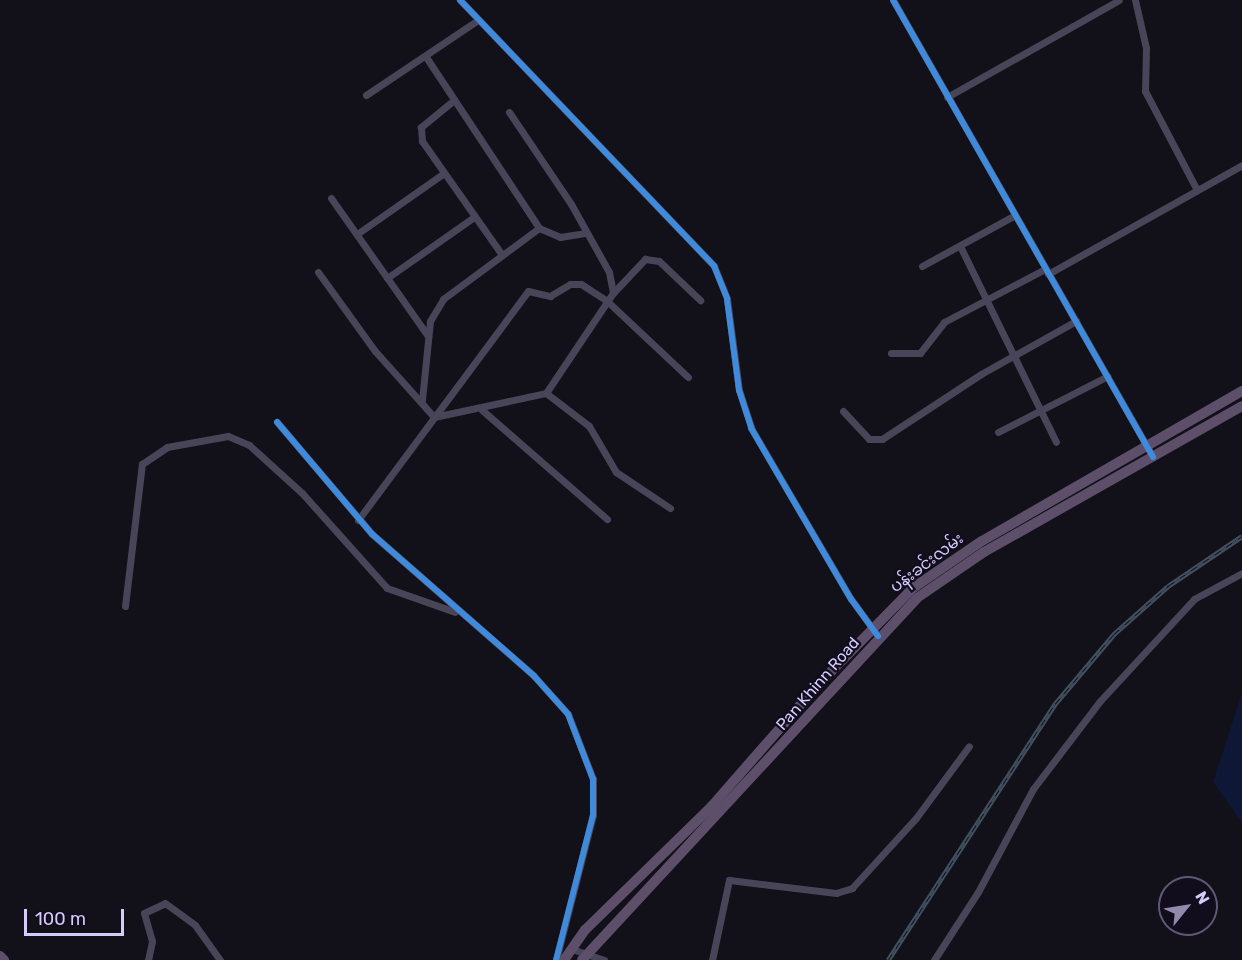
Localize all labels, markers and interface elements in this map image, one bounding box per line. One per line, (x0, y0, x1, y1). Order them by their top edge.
street label: ပန်းခင်းလမ်း (887, 529, 967, 597)
street label: Pan Khinn Road (772, 634, 864, 734)
north arrow (1158, 876, 1218, 936)
text: N (1191, 888, 1213, 907)
scale bar (27, 897, 128, 935)
text: 100 m (35, 908, 86, 930)

